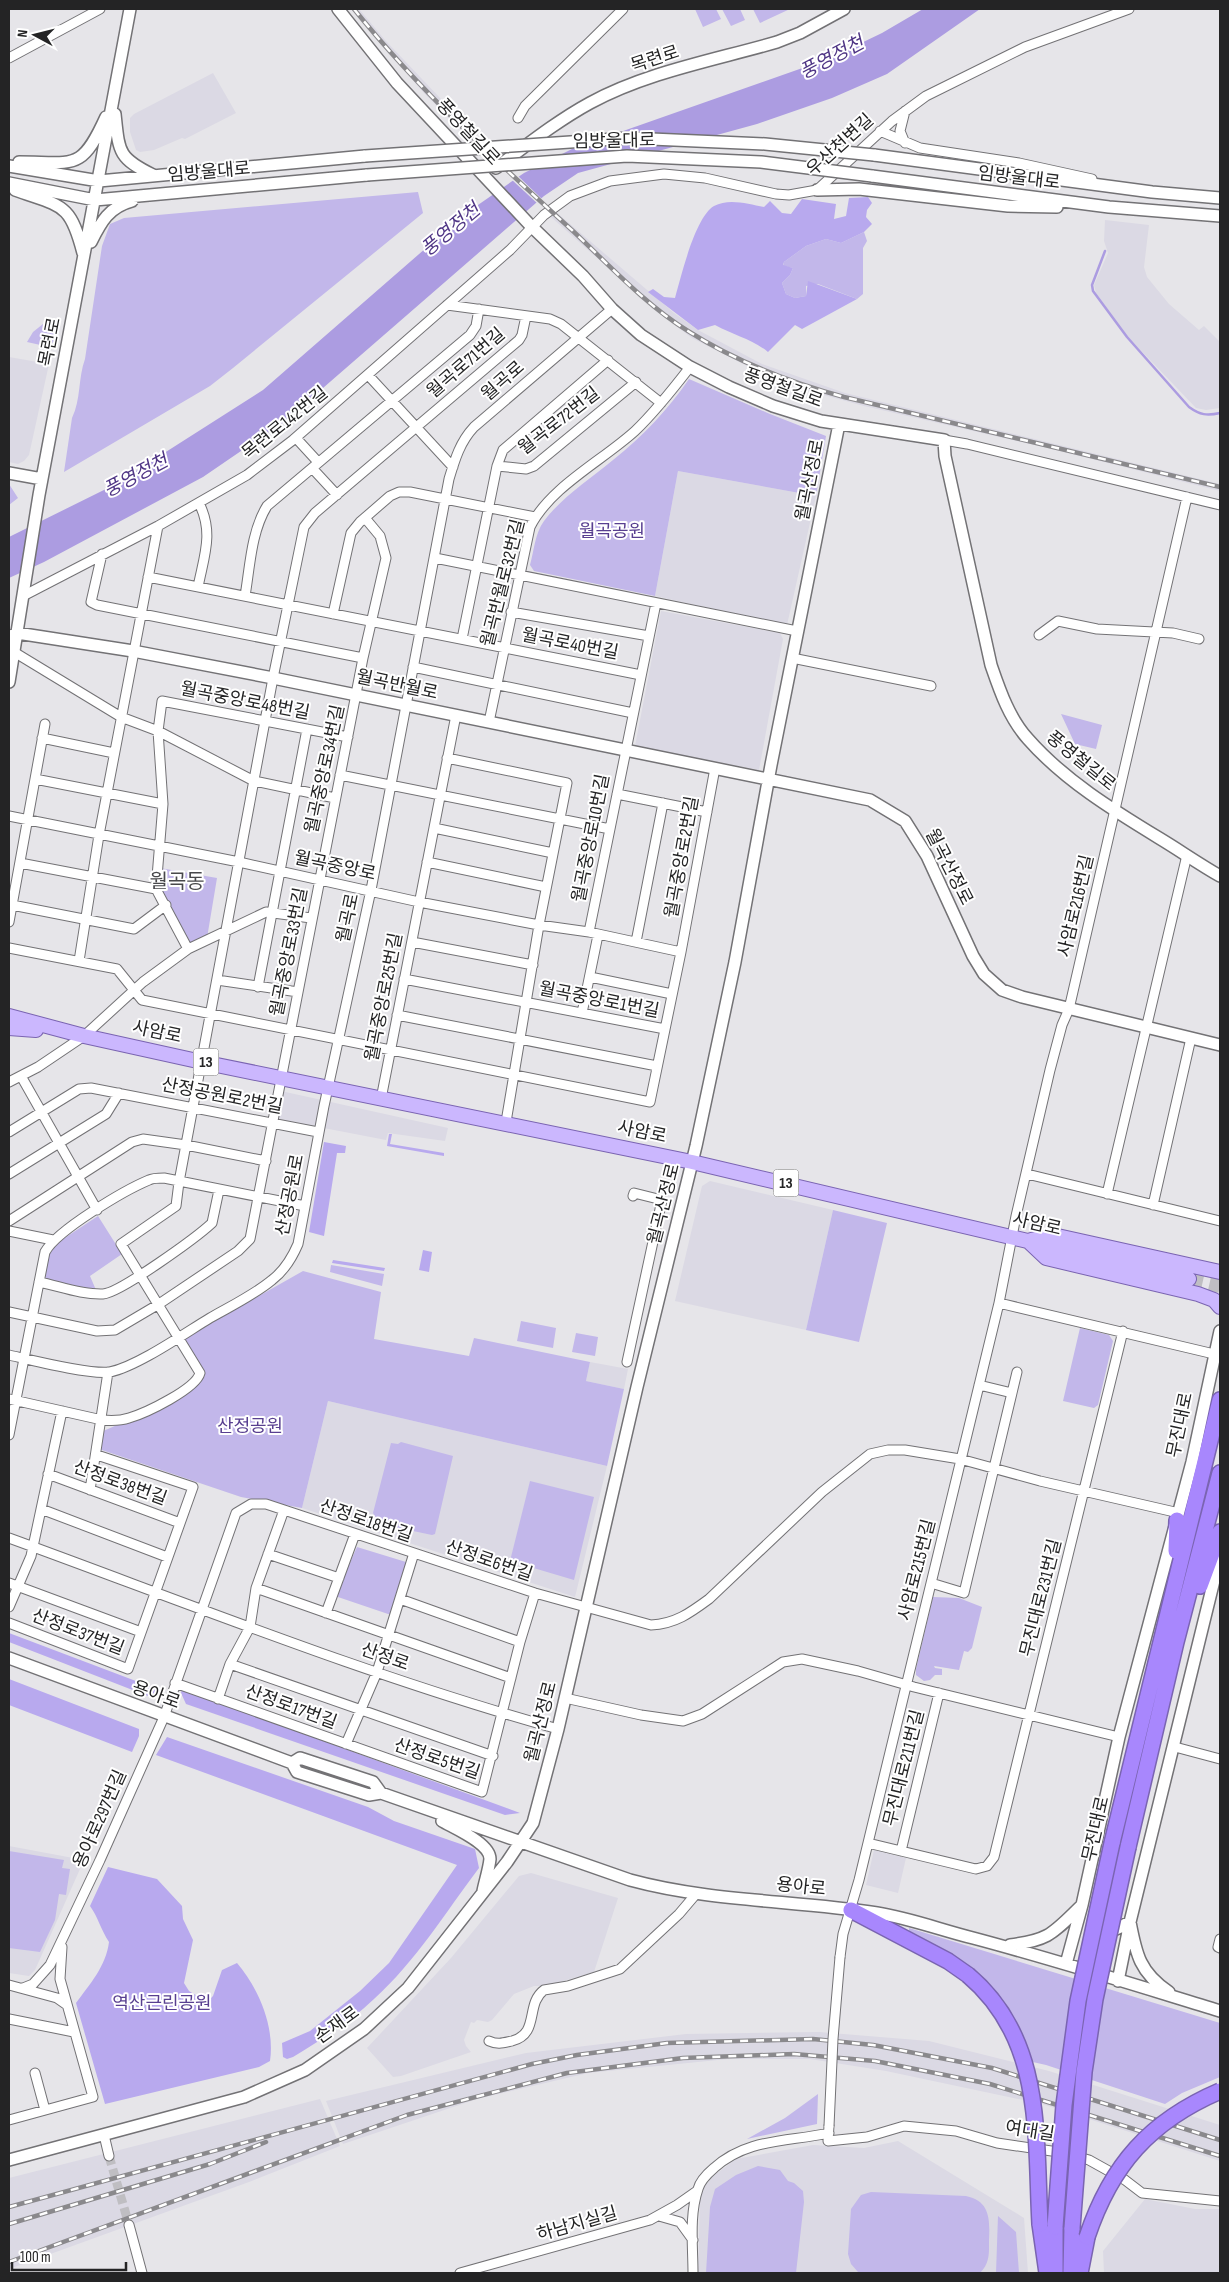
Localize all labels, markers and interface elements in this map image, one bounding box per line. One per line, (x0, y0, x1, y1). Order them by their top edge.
north arrow (10, 10, 60, 60)
text: N (14, 29, 31, 38)
water label: 풍영정천 (796, 31, 870, 85)
street label: 목련로 (628, 41, 682, 77)
street label: 풍영철길로 (432, 95, 504, 169)
street label: 우산천변길 (802, 109, 878, 181)
street label: 임방울대로 (572, 130, 656, 152)
street label: 임방울대로 (167, 158, 251, 186)
street label: 임방울대로 (977, 163, 1061, 193)
water label: 풍영정천 (417, 198, 486, 261)
street label: 목련로 (35, 316, 65, 368)
street label: 월곡로71번길 (423, 323, 509, 403)
street label: 월곡로 (477, 357, 529, 405)
street label: 풍영철길로 (740, 364, 826, 412)
street label: 목련로142번길 (238, 382, 332, 464)
street label: 월곡로72번길 (514, 383, 604, 459)
street label: 월곡산정로 (792, 437, 828, 523)
water label: 풍영정천 (100, 449, 174, 503)
street label: 월곡반월로32번길 (477, 517, 529, 649)
park label: 월곡공원 (579, 521, 645, 542)
street label: 월곡로40번길 (520, 624, 620, 664)
street label: 월곡반월로 (354, 666, 440, 704)
street label: 월곡중앙로48번길 (179, 678, 311, 724)
street label: 월곡중앙로34번길 (301, 703, 349, 835)
street label: 풍영철길로 (1042, 727, 1120, 795)
street label: 월곡중앙로10번길 (568, 772, 614, 904)
street label: 월곡중앙로2번길 (661, 794, 703, 920)
street label: 월곡산정로 (921, 825, 977, 909)
street label: 월곡중앙로 (292, 847, 378, 885)
street label: 사암로216번길 (1054, 853, 1098, 959)
district label: 월곡동 (149, 870, 205, 894)
street label: 월곡중앙로33번길 (266, 886, 312, 1018)
street label: 월곡로 (333, 892, 363, 944)
street label: 월곡중앙로25번길 (361, 931, 407, 1063)
street label: 월곡중앙로1번길 (537, 978, 661, 1022)
street label: 사암로 (131, 1017, 183, 1047)
road number: 13 (194, 1048, 218, 1076)
street label: 산정공원로2번길 (159, 1074, 285, 1118)
street label: 사암로 (616, 1117, 668, 1147)
street label: 산정공원로 (272, 1152, 308, 1238)
street label: 월곡산정로 (644, 1161, 684, 1247)
road number: 13 (774, 1170, 798, 1196)
street label: 사암로 (1010, 1208, 1064, 1240)
street label: 무진대로 (1163, 1390, 1197, 1460)
park label: 산정공원 (217, 1416, 283, 1437)
street label: 산정로38번길 (70, 1456, 170, 1510)
street label: 산정로18번길 (317, 1495, 415, 1547)
street label: 사암로215번길 (894, 1517, 940, 1623)
street label: 산정로6번길 (443, 1536, 535, 1586)
street label: 무진대로231번길 (1016, 1537, 1066, 1659)
street label: 산정로37번길 (29, 1605, 127, 1659)
street label: 산정로 (358, 1639, 412, 1675)
street label: 용아로 (129, 1677, 183, 1713)
street label: 월곡산정로 (521, 1679, 561, 1765)
street label: 산정로17번길 (242, 1681, 340, 1733)
street label: 무진대로211번길 (879, 1708, 929, 1828)
street label: 산정로5번길 (391, 1734, 483, 1784)
street label: 용아로297번길 (69, 1767, 131, 1871)
street label: 무진대로 (1078, 1794, 1114, 1864)
street label: 용아로 (775, 1874, 827, 1900)
park label: 역산근린공원 (112, 1993, 212, 2014)
street label: 손재로 (311, 2002, 363, 2048)
street label: 여대길 (1004, 2117, 1056, 2145)
street label: 하남지실길 (534, 2202, 620, 2246)
scale bar (12, 2240, 126, 2272)
text: 100 m (20, 2248, 51, 2267)

